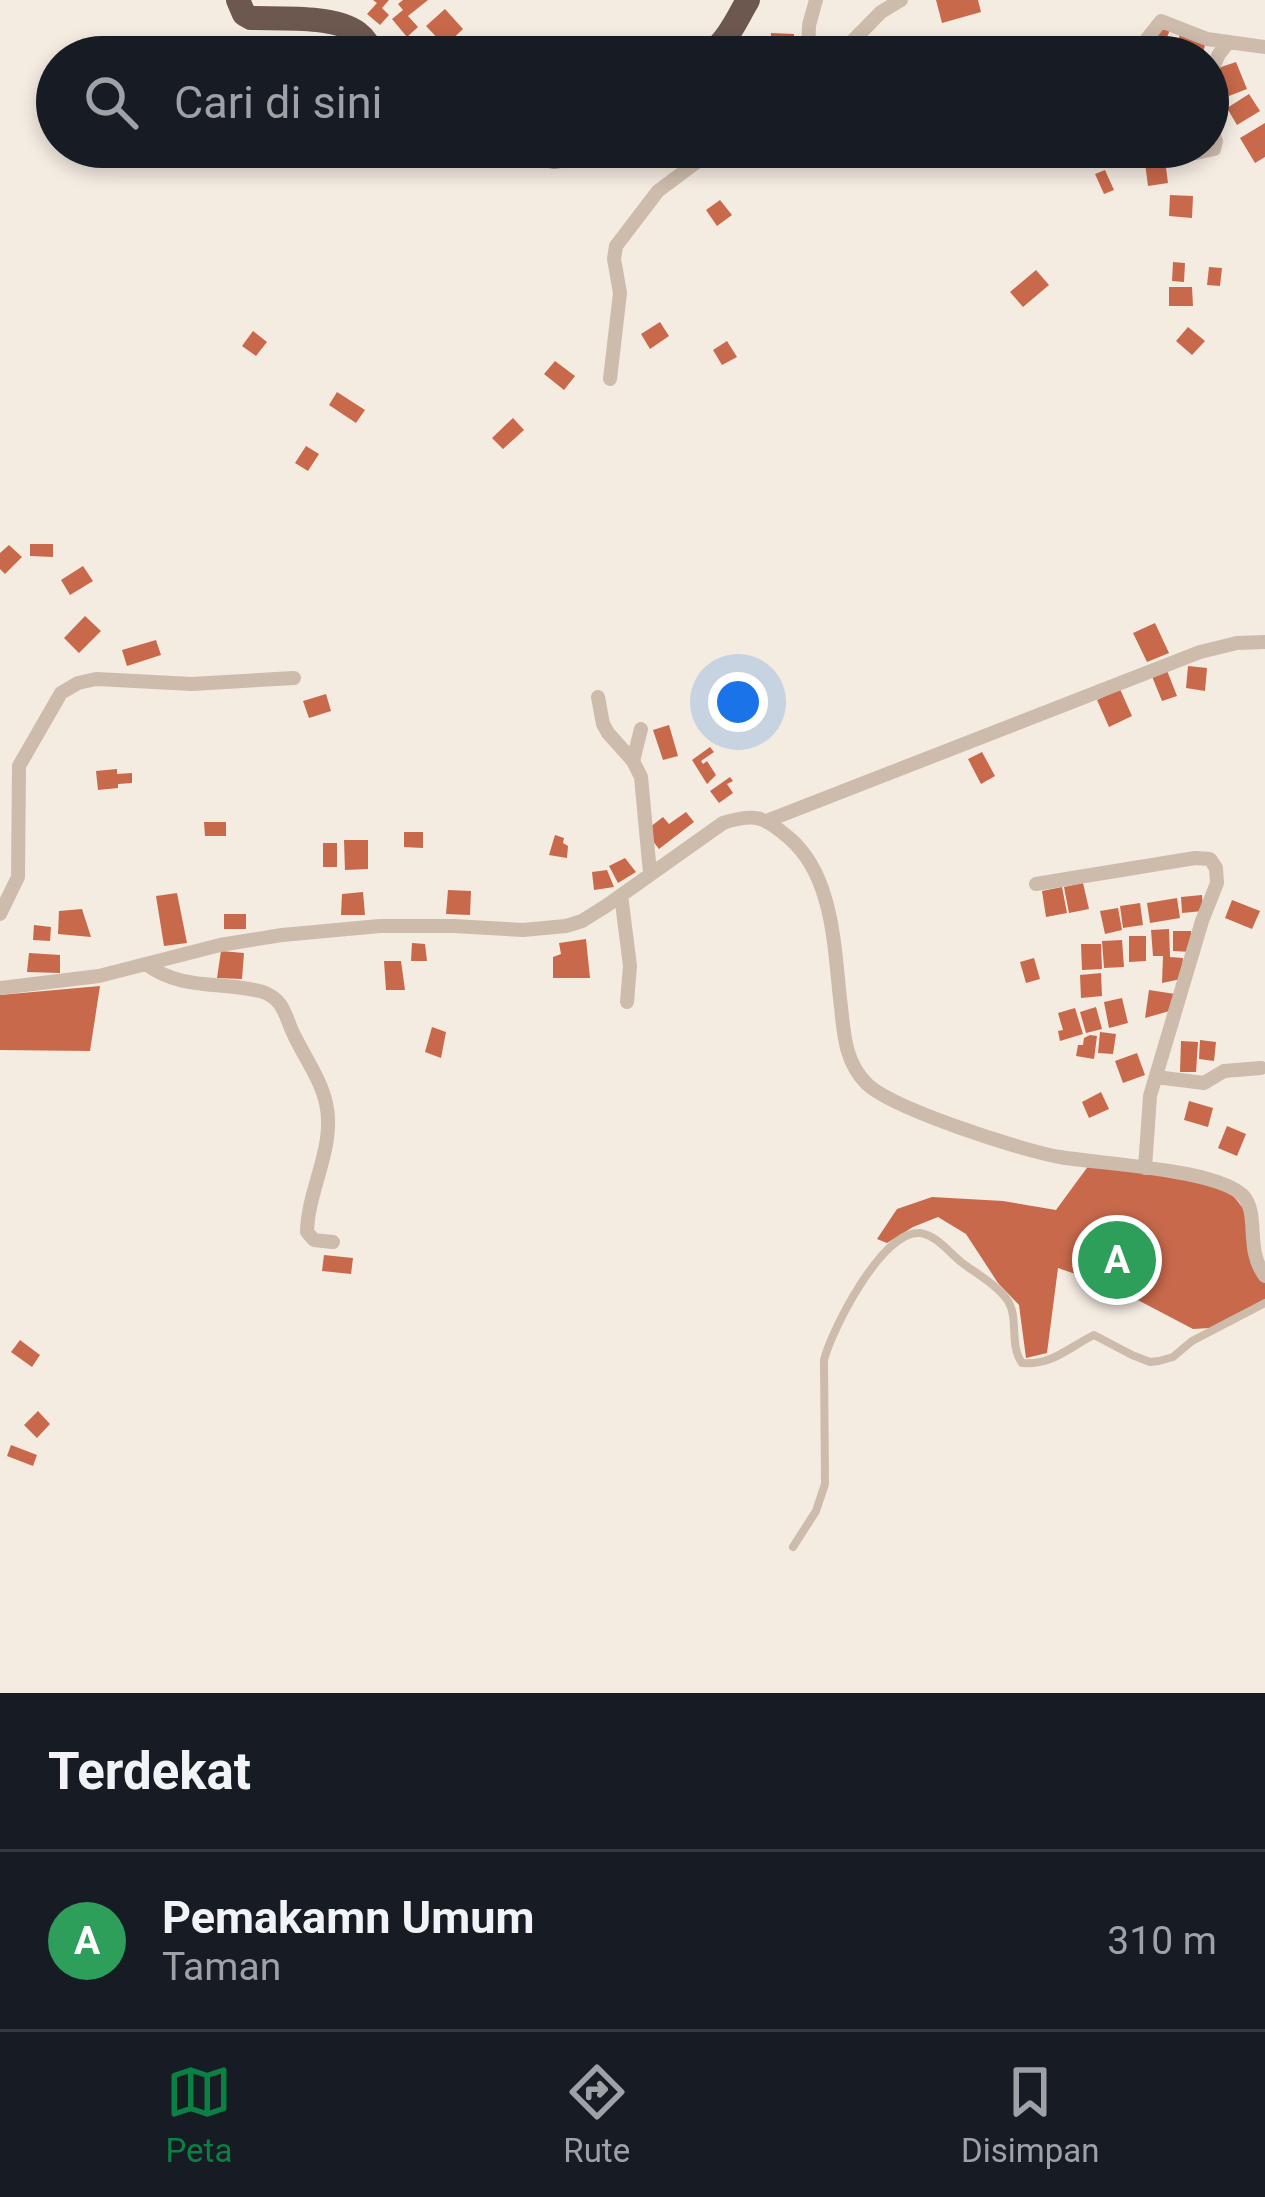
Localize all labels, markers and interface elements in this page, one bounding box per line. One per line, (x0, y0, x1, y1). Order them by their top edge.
search box (36, 36, 1229, 168)
icon: search (78, 69, 144, 135)
text: Cari di sini (174, 76, 383, 129)
your location (708, 672, 768, 732)
pin: A (1078, 1215, 1156, 1305)
text: Terdekat (48, 1742, 251, 1801)
text: Pemakamn Umum (162, 1891, 534, 1944)
text: A (74, 1918, 100, 1964)
text: 310 m (1107, 1918, 1217, 1964)
text: Taman (162, 1944, 281, 1990)
tab: Peta (165, 2059, 232, 2170)
tab: Rute (563, 2059, 630, 2170)
tab: Disimpan (961, 2059, 1100, 2170)

